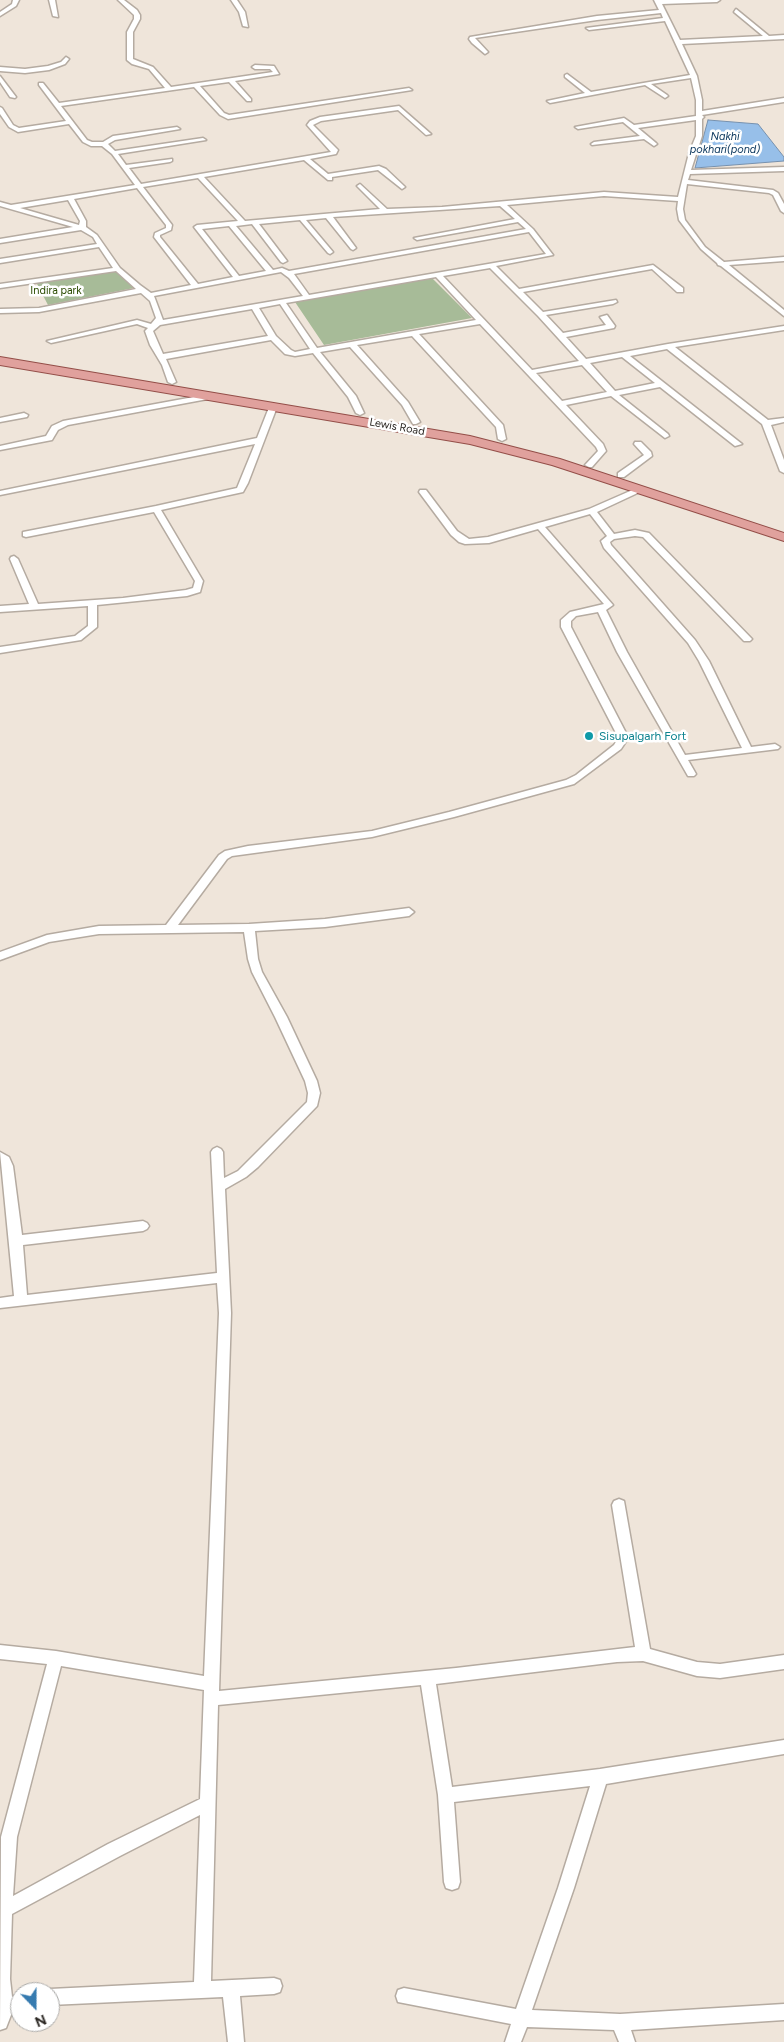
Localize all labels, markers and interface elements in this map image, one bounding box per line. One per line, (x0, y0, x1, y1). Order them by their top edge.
water label: Nakhi pokhari(pond) (690, 130, 760, 156)
park label: Indira park (30, 284, 82, 298)
street label: Lewis Road (368, 416, 426, 438)
place label: Sisupalgarh Fort (599, 729, 686, 743)
marker: Sisupalgarh Fort (583, 730, 595, 742)
north arrow (10, 1982, 60, 2032)
text: N (32, 2011, 49, 2030)

